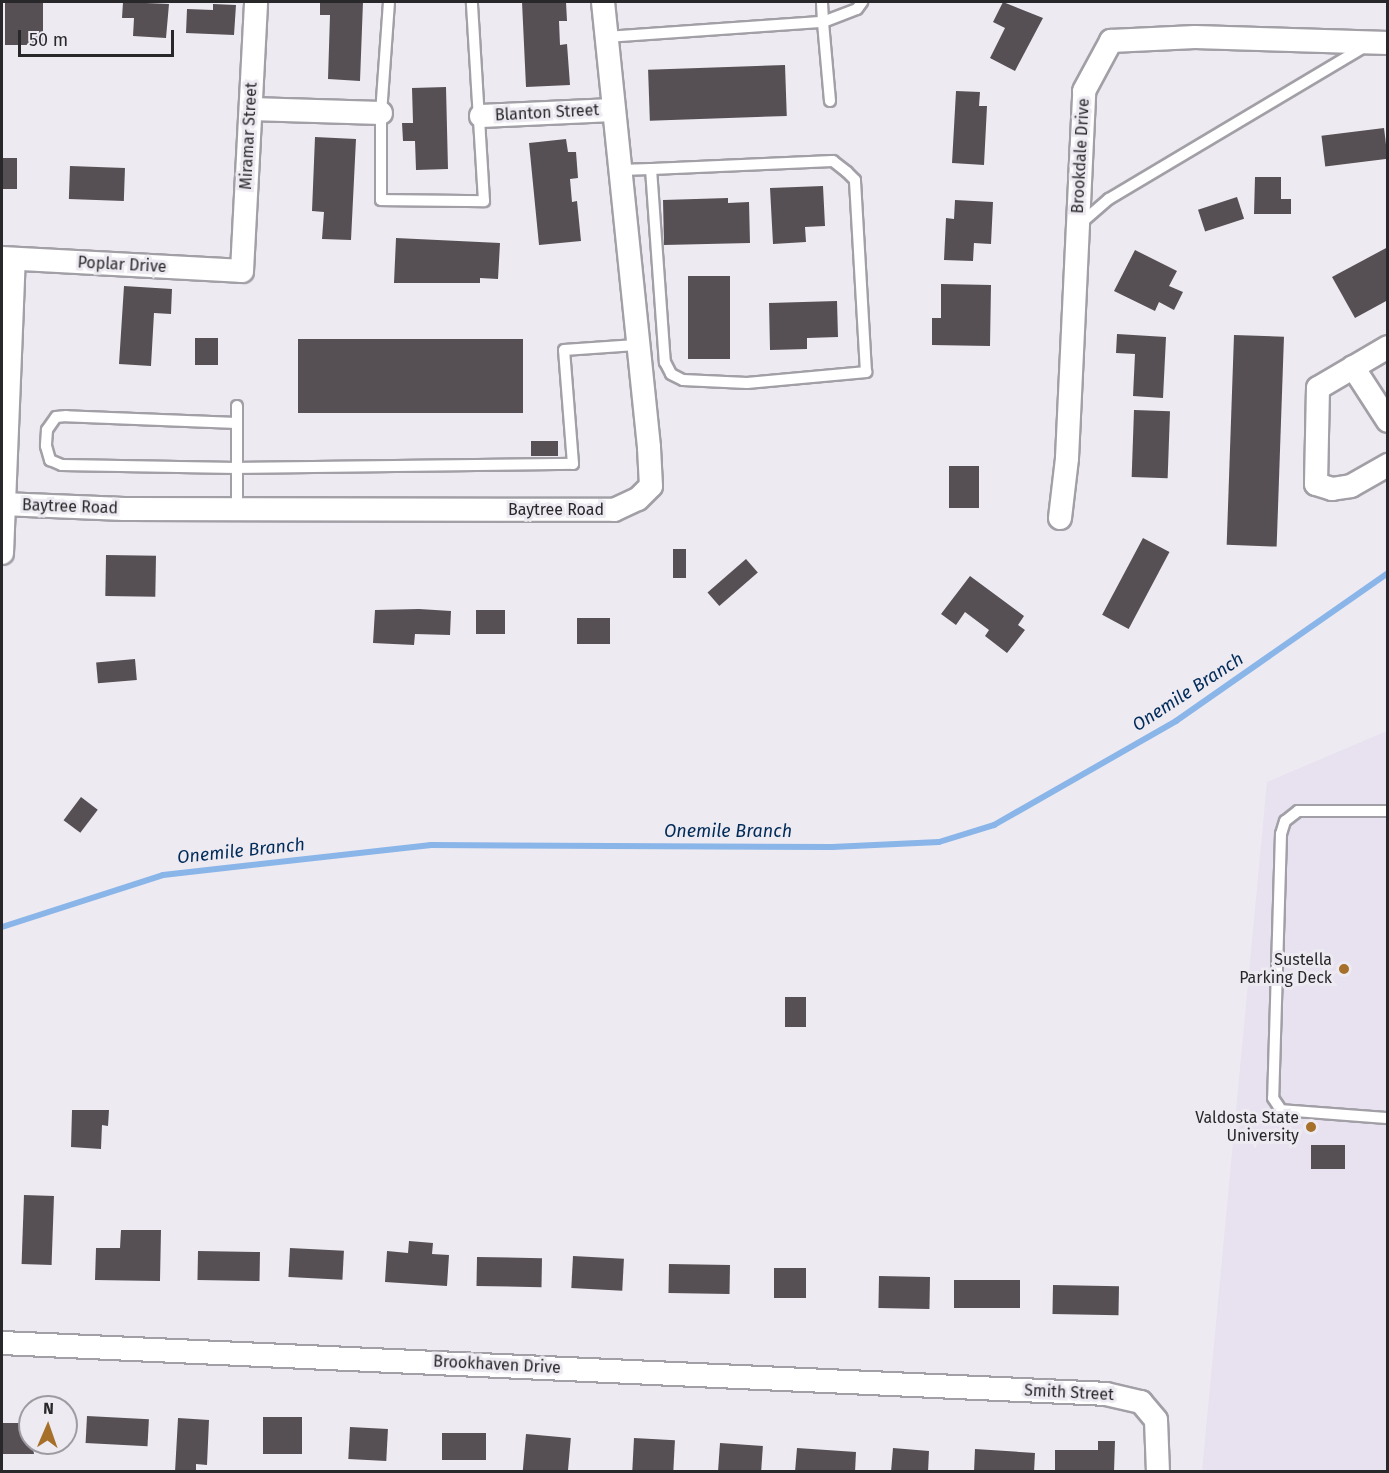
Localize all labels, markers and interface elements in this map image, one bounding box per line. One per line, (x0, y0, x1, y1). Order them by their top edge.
scale bar (21, 18, 177, 56)
text: 50 m (29, 29, 68, 51)
street label: Miramar Street (237, 82, 261, 190)
street label: Brookdale Drive (1068, 98, 1094, 214)
street label: Blanton Street (494, 101, 600, 125)
street label: Poplar Drive (77, 253, 167, 277)
street label: Baytree Road (22, 496, 118, 518)
street label: Baytree Road (508, 500, 604, 520)
water label: Onemile Branch (1128, 648, 1248, 736)
water label: Onemile Branch (664, 820, 792, 842)
water label: Onemile Branch (176, 834, 306, 868)
place label: Sustella Parking Deck (1239, 950, 1332, 988)
marker: Sustella Parking Deck (1337, 962, 1351, 976)
place label: Valdosta State University (1195, 1108, 1299, 1146)
marker: Valdosta State University (1304, 1120, 1318, 1134)
street label: Brookhaven Drive (433, 1352, 561, 1378)
street label: Smith Street (1024, 1381, 1114, 1405)
north arrow (18, 1395, 78, 1455)
text: N (43, 1399, 54, 1418)

